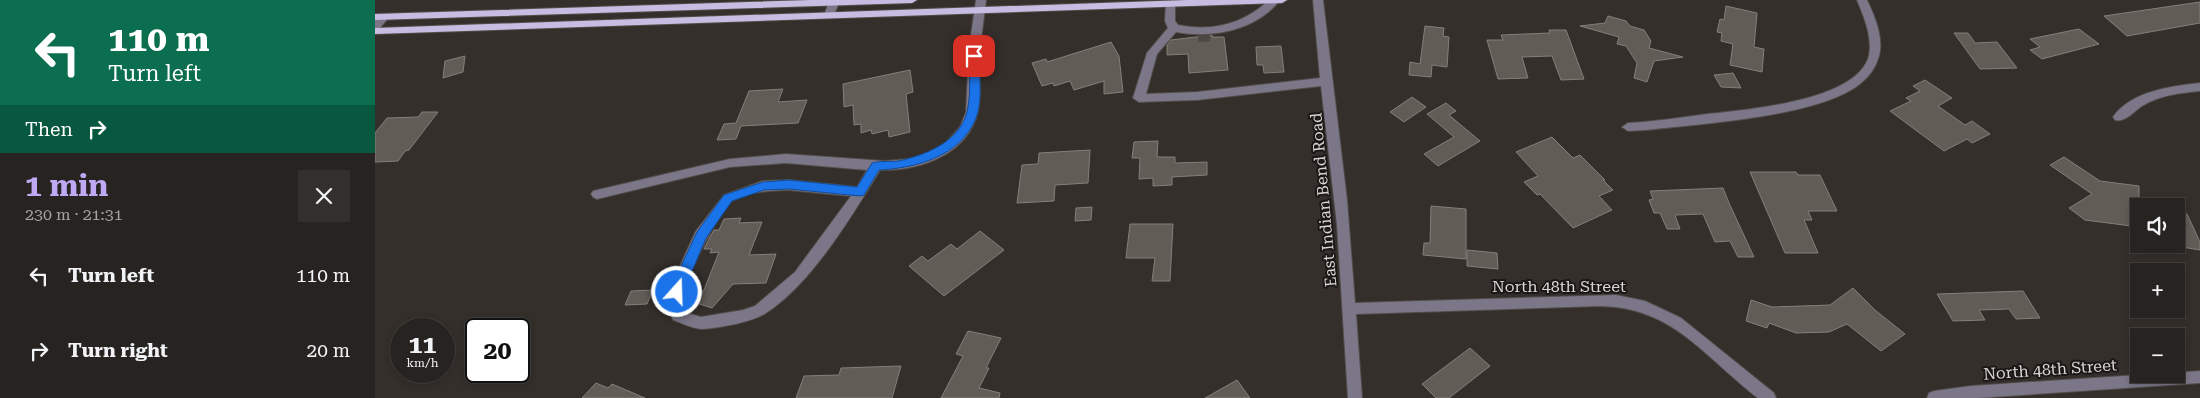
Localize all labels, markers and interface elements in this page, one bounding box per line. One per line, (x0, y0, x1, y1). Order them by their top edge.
text: 110 m (108, 19, 209, 60)
icon: left (25, 20, 90, 85)
pin (953, 35, 995, 77)
icon: arrive (960, 42, 988, 70)
text: Turn left (108, 61, 201, 86)
street label: East Indian Bend Road (1306, 112, 1341, 288)
icon: right (83, 115, 111, 143)
text: Then (25, 118, 73, 141)
text: 1 min (25, 168, 108, 203)
button: close (298, 170, 350, 222)
map controls (2130, 198, 2185, 383)
button: sound (2130, 198, 2185, 253)
text: 230 m · 21:31 (25, 205, 123, 224)
icon: left (25, 262, 53, 290)
button: + (2130, 263, 2185, 318)
text: Turn left (68, 264, 154, 287)
text: 110 m (296, 264, 350, 287)
position arrow (650, 265, 702, 317)
street label: North 48th Street (1492, 277, 1626, 296)
speed limit sign: 20 (465, 318, 530, 383)
button: − (2130, 328, 2185, 383)
text: 11 (408, 330, 437, 359)
icon: right (25, 337, 53, 365)
text: Turn right (68, 339, 168, 362)
text: 20 m (307, 339, 350, 362)
street label: North 48th Street (1983, 355, 2117, 384)
text: km/h (406, 356, 439, 370)

